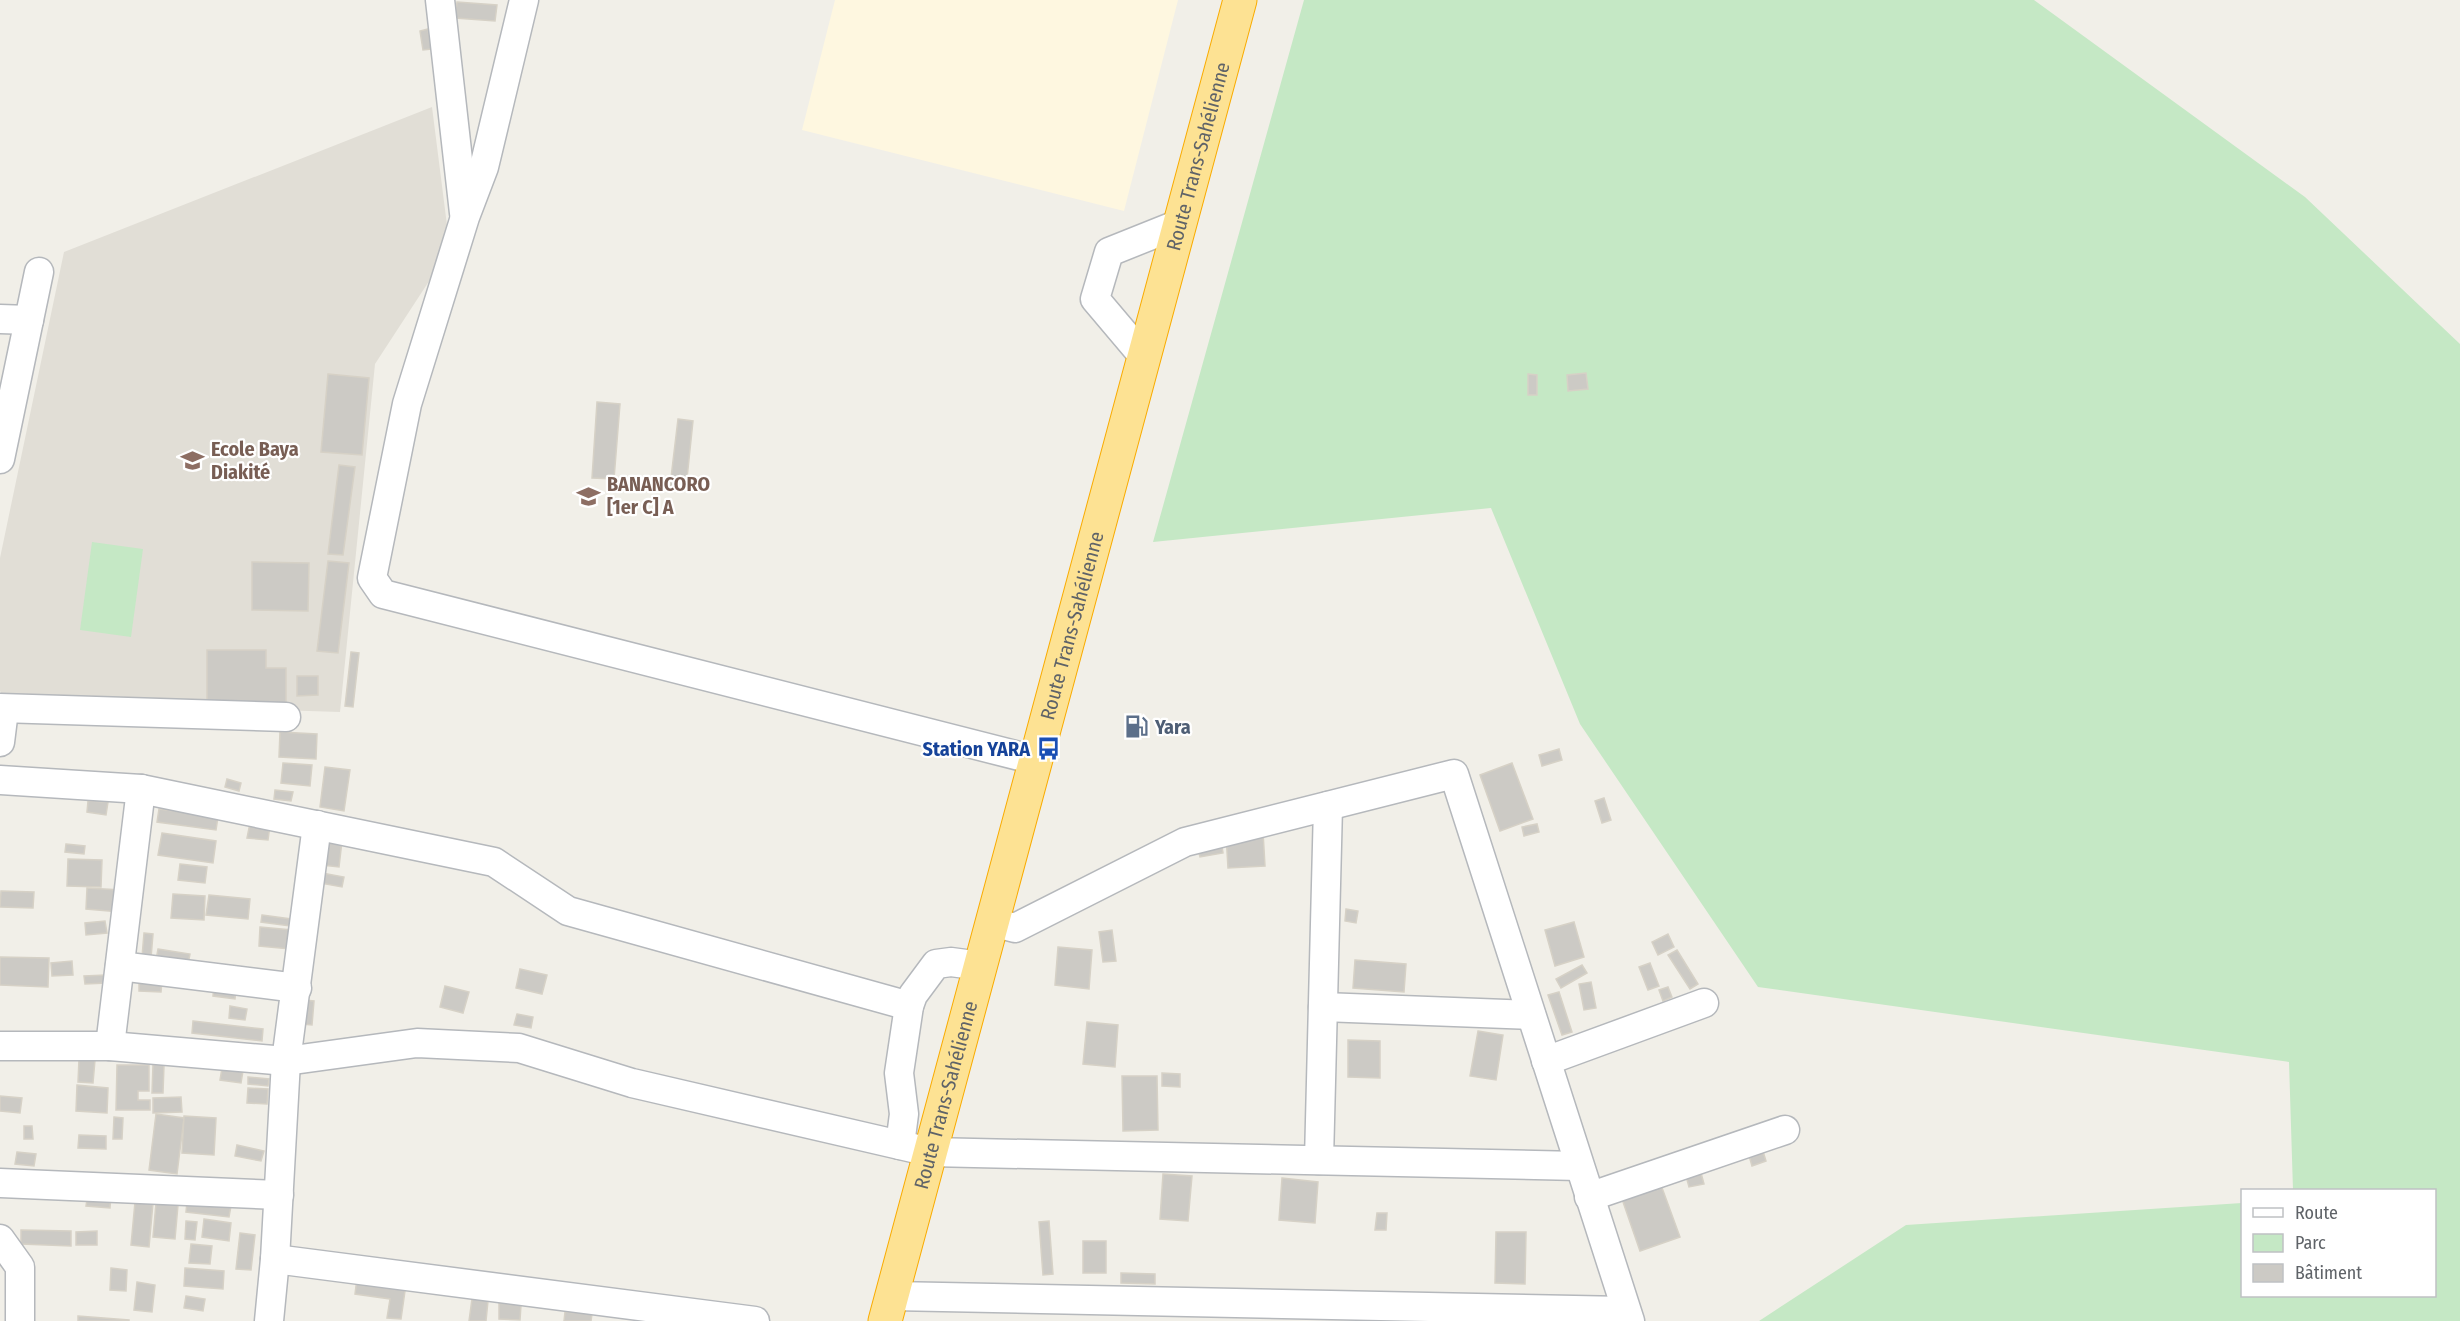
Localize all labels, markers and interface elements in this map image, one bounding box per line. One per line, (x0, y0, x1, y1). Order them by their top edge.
street label: Route Trans-Sahélienne (1161, 59, 1235, 253)
place label: Ecole Baya Diakité (211, 437, 299, 484)
school or university icon: Ecole Baya Diakité (180, 448, 206, 474)
place label: BANANCORO [1er C] A (607, 472, 710, 519)
school or university icon: BANANCORO [1er C] A (576, 483, 602, 509)
street label: Route Trans-Sahélienne (1035, 529, 1109, 723)
fuel station icon: Yara (1124, 714, 1150, 740)
place label: Yara (1154, 715, 1191, 739)
bus stop icon: Station YARA (1035, 736, 1061, 762)
place label: Station YARA (923, 737, 1031, 761)
street label: Route Trans-Sahélienne (909, 998, 983, 1192)
legend (2241, 1189, 2436, 1297)
text: Route (2295, 1202, 2338, 1224)
text: Parc (2295, 1232, 2326, 1254)
text: Bâtiment (2295, 1262, 2362, 1284)

